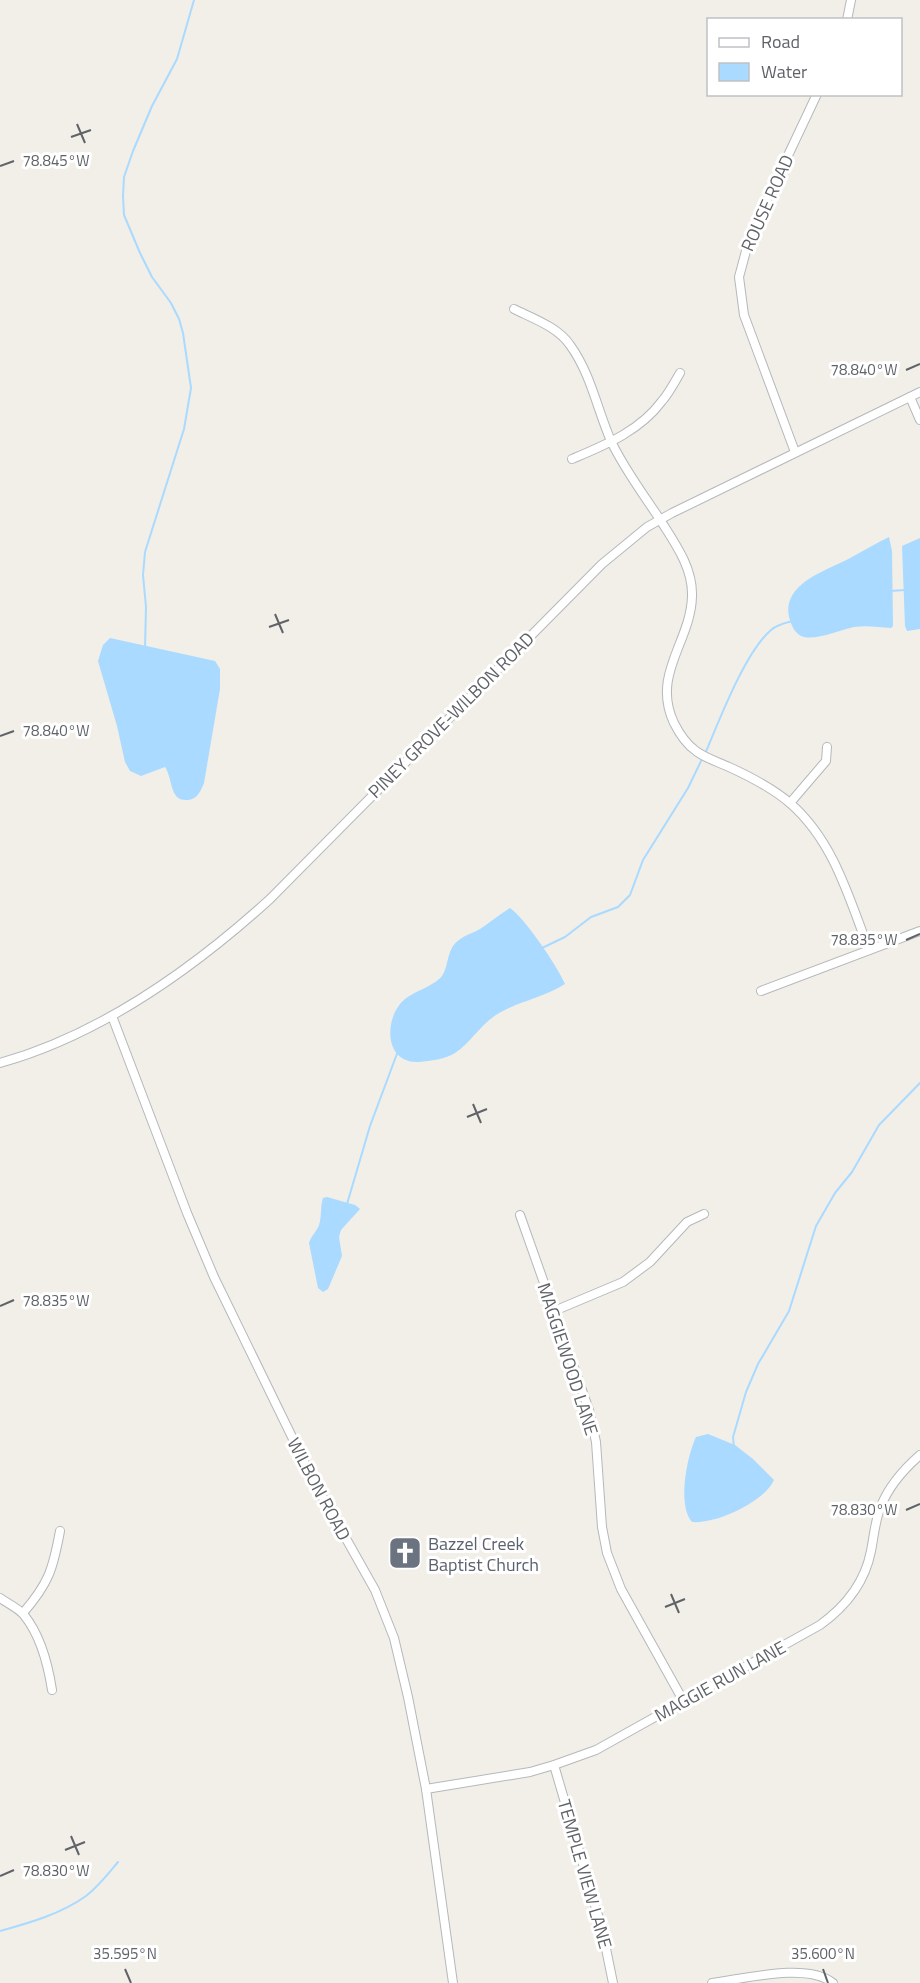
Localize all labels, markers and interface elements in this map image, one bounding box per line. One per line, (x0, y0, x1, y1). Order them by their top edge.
legend (707, 18, 902, 96)
text: Road (761, 28, 800, 55)
text: Water (761, 58, 807, 85)
text: 78.845°W (23, 149, 89, 172)
street label: ROUSE ROAD (734, 150, 800, 256)
text: 78.840°W (831, 358, 897, 381)
street label: PINEY GROVE-WILBON ROAD (362, 626, 540, 804)
text: 78.840°W (23, 719, 89, 742)
text: 78.835°W (831, 928, 897, 951)
street label: MAGGIEWOOD LANE (531, 1279, 605, 1439)
text: 78.835°W (23, 1289, 89, 1312)
street label: WILBON ROAD (281, 1433, 357, 1545)
text: 78.830°W (831, 1498, 897, 1521)
place label: Bazzel Creek Baptist Church (428, 1530, 539, 1578)
church icon: Bazzel Creek Baptist Church (387, 1535, 423, 1571)
street label: MAGGIE RUN LANE (649, 1634, 791, 1728)
street label: TEMPLE VIEW LANE (551, 1796, 619, 1952)
text: 78.830°W (23, 1859, 89, 1882)
text: 35.595°N (93, 1942, 157, 1965)
text: 35.600°N (791, 1942, 855, 1965)

